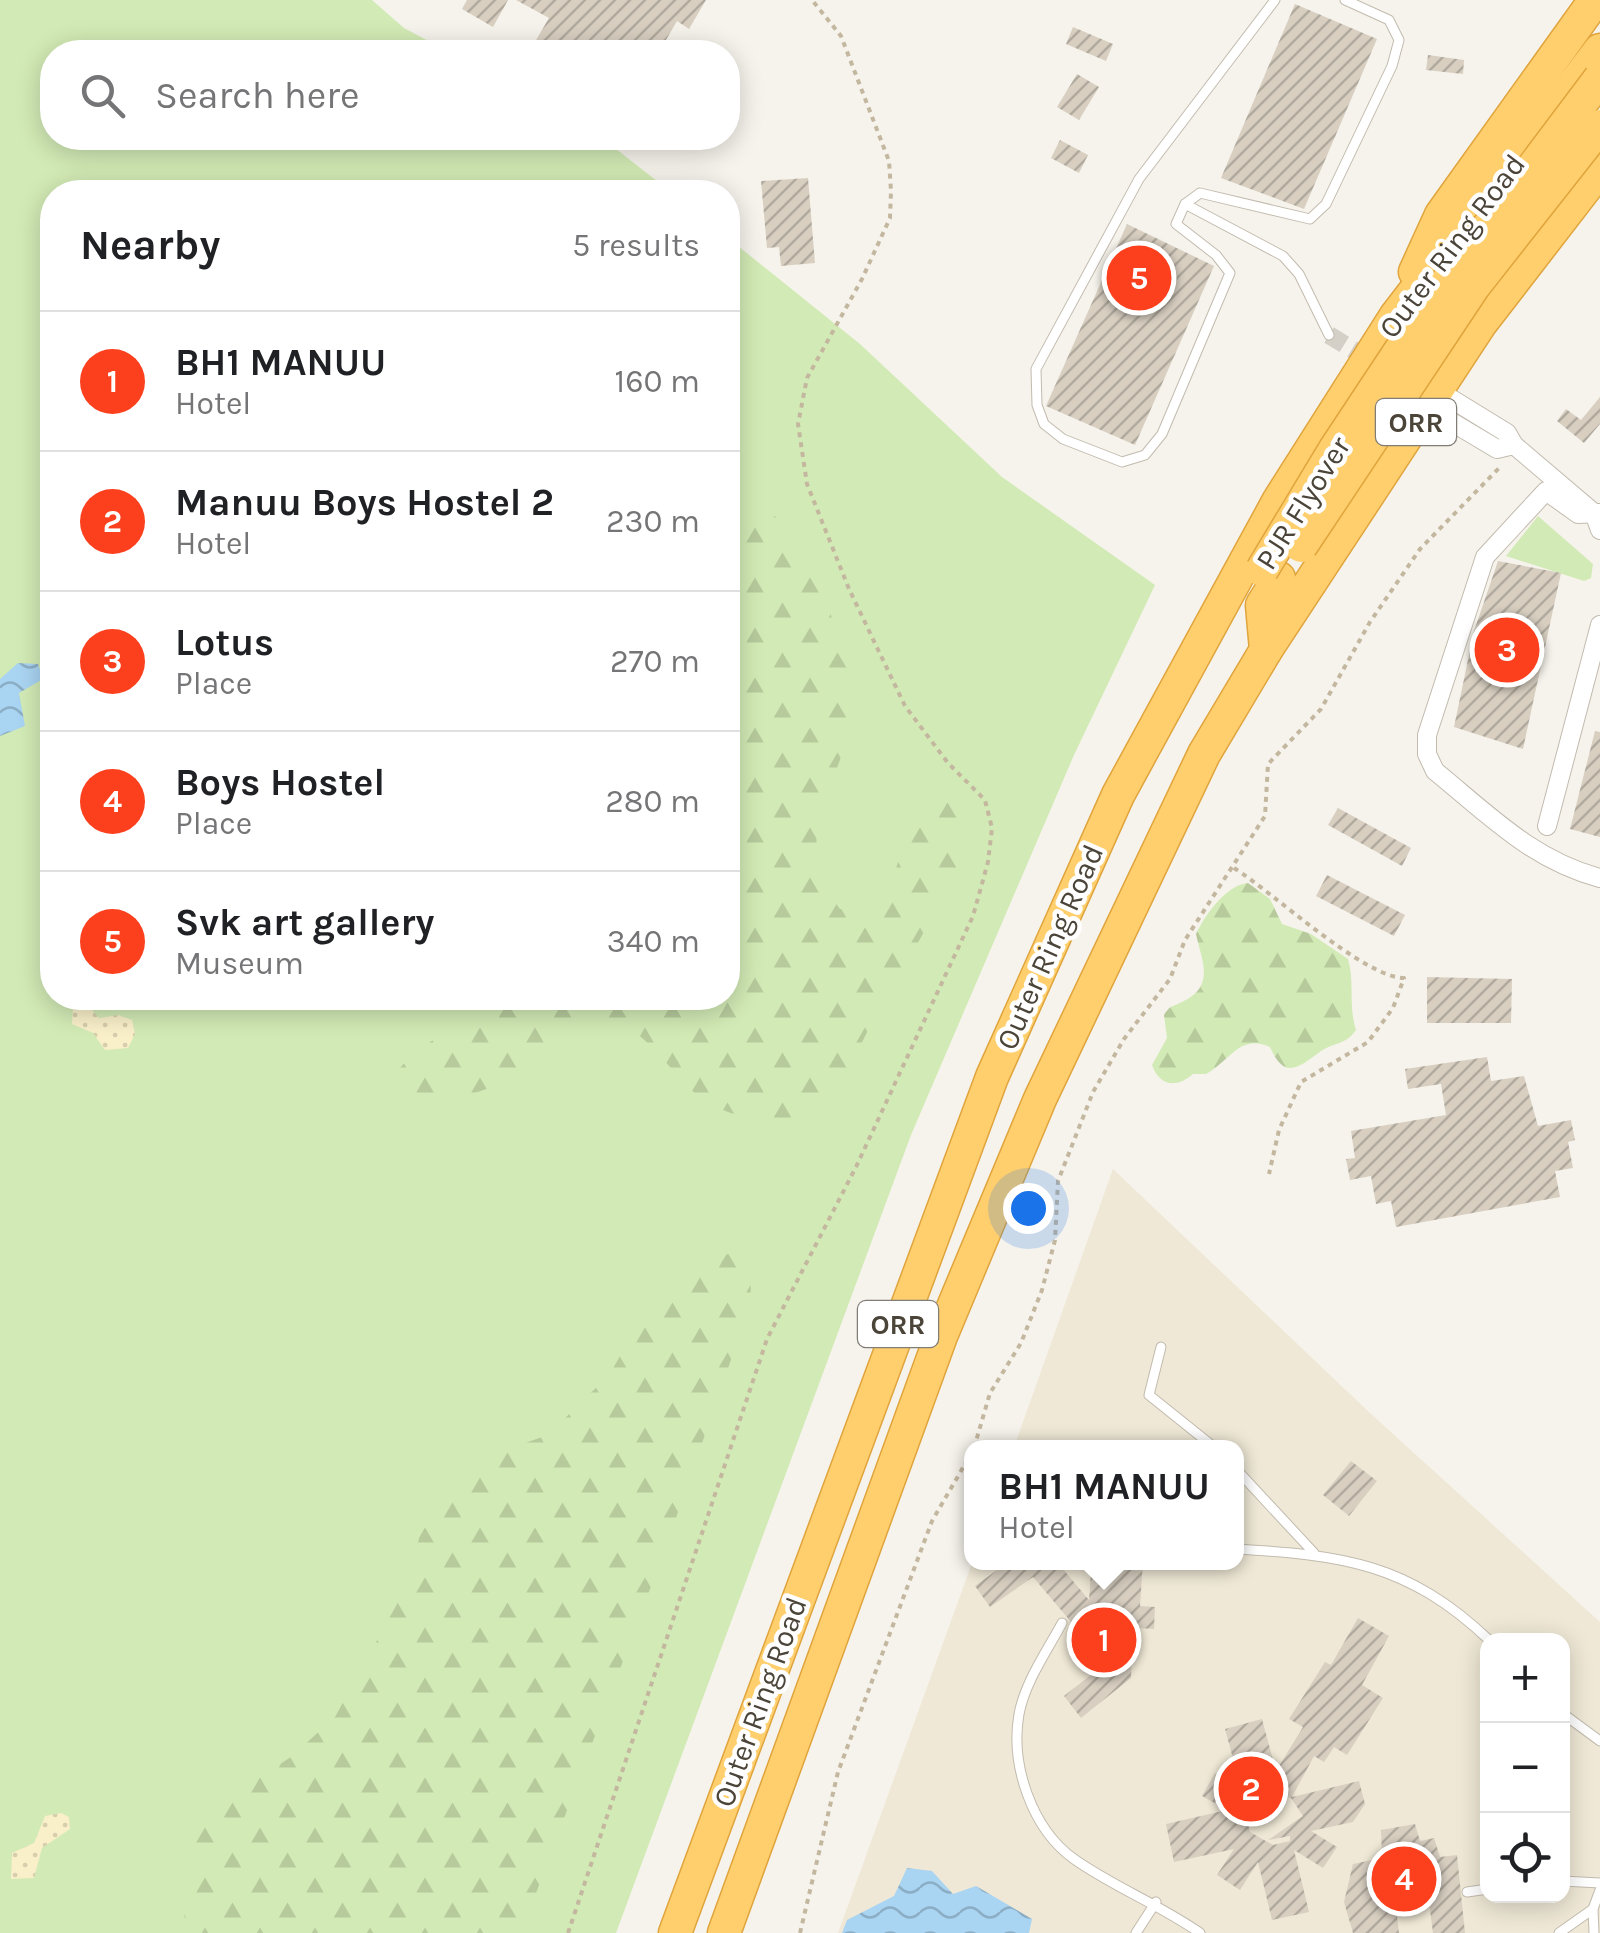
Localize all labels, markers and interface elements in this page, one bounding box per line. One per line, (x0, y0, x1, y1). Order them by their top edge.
search box (40, 40, 740, 150)
icon: search (75, 68, 130, 123)
text: Search here (155, 73, 359, 118)
street label: Outer Ring Road (1371, 147, 1533, 345)
text: Nearby (80, 220, 220, 270)
text: 5 results (572, 227, 700, 264)
pin: 5 (1106, 240, 1172, 316)
text: BH1 MANUU (175, 340, 386, 385)
text: 1 (107, 363, 118, 400)
text: 160 m (615, 363, 700, 400)
text: Hotel (175, 385, 251, 422)
road number: ORR (1376, 399, 1456, 445)
street label: PJR Flyover (1248, 430, 1358, 576)
text: Manuu Boys Hostel 2 (175, 480, 554, 525)
text: 2 (103, 503, 122, 540)
text: 230 m (606, 503, 700, 540)
text: Hotel (175, 525, 251, 562)
pin: 3 (1474, 612, 1540, 688)
text: Lotus (175, 620, 274, 665)
text: 3 (103, 643, 122, 680)
text: 270 m (610, 643, 700, 680)
text: Place (175, 665, 252, 702)
text: Boys Hostel (175, 760, 385, 805)
text: 4 (103, 783, 122, 820)
text: 280 m (605, 783, 700, 820)
text: Place (175, 805, 252, 842)
street label: Outer Ring Road (989, 839, 1111, 1055)
text: Svk art gallery (175, 900, 434, 945)
text: 5 (103, 923, 122, 960)
text: 340 m (607, 923, 700, 960)
text: Museum (175, 945, 304, 982)
your location (1003, 1183, 1054, 1234)
road number: ORR (858, 1301, 938, 1347)
popup (964, 1440, 1244, 1570)
text: BH1 MANUU (998, 1464, 1210, 1509)
text: Hotel (998, 1509, 1075, 1546)
street label: Outer Ring Road (705, 1592, 815, 1812)
pin: 1 (1072, 1602, 1136, 1678)
map controls (1480, 1633, 1570, 1903)
button: + (1480, 1633, 1570, 1723)
button: − (1480, 1723, 1570, 1813)
pin: 2 (1218, 1752, 1284, 1826)
button: locate (1480, 1813, 1570, 1903)
pin: 4 (1372, 1842, 1436, 1916)

